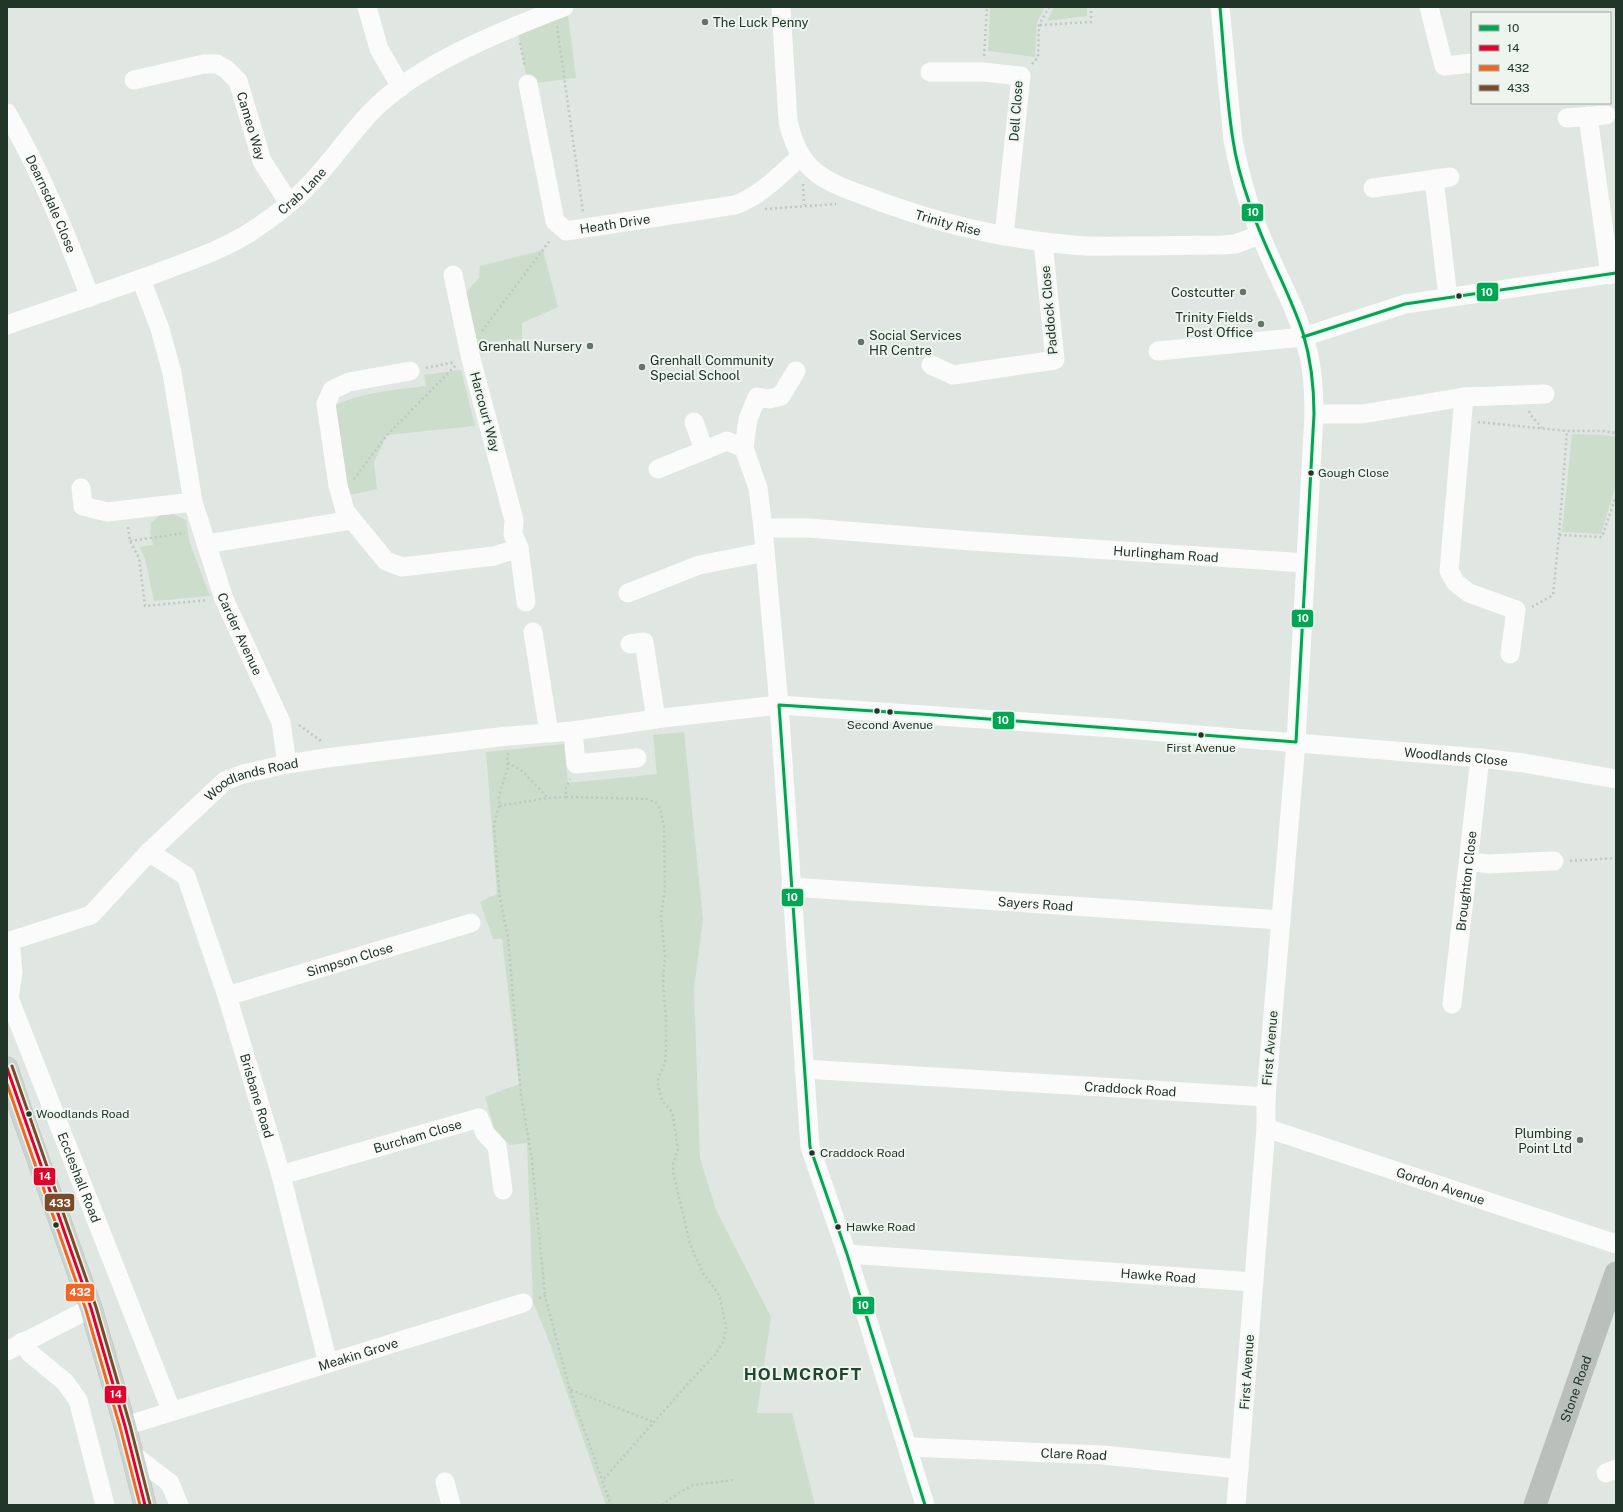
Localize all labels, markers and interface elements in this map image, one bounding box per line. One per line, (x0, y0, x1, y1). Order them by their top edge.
legend (1471, 12, 1611, 104)
place label: The Luck Penny (713, 15, 808, 30)
marker: The Luck Penny (700, 17, 710, 27)
text: 10 (1507, 21, 1519, 35)
text: 14 (1507, 41, 1520, 55)
text: 432 (1507, 61, 1529, 75)
street label: Dell Close (1006, 80, 1026, 142)
text: 433 (1507, 81, 1530, 95)
street label: Cameo Way (234, 90, 269, 162)
street label: Dearnsdale Close (23, 152, 79, 255)
street label: Crab Lane (275, 164, 329, 217)
line badge: 10 (1241, 203, 1264, 222)
text: 10 (1247, 206, 1259, 218)
street label: Trinity Rise (913, 207, 983, 238)
street label: Heath Drive (579, 211, 651, 236)
street label: Paddock Close (1038, 265, 1060, 355)
line badge: 10 (1476, 282, 1499, 302)
place label: Costcutter (1171, 285, 1235, 300)
text: 10 (1481, 286, 1493, 298)
marker: Costcutter (1238, 287, 1248, 297)
unlabelled marker (1454, 291, 1464, 301)
place label: Trinity Fields Post Office (1175, 310, 1253, 340)
marker: Trinity Fields Post Office (1256, 319, 1266, 329)
place label: Social Services HR Centre (869, 328, 962, 358)
marker: Social Services HR Centre (856, 337, 866, 347)
place label: Grenhall Nursery (478, 339, 582, 354)
marker: Grenhall Nursery (585, 341, 595, 351)
place label: Grenhall Community Special School (650, 353, 774, 383)
marker: Grenhall Community Special School (637, 362, 647, 372)
street label: Harcourt Way (467, 370, 503, 454)
place label: Gough Close (1318, 466, 1389, 480)
marker: Gough Close (1306, 468, 1316, 478)
street label: Hurlingham Road (1113, 543, 1219, 565)
street label: Carder Avenue (215, 591, 266, 677)
line badge: 10 (1291, 609, 1314, 628)
text: 10 (1297, 612, 1309, 624)
unlabelled marker (872, 706, 882, 716)
marker: Second Avenue (885, 707, 895, 717)
line badge: 10 (992, 711, 1015, 730)
text: 10 (997, 714, 1009, 726)
place label: Second Avenue (847, 718, 933, 732)
marker: First Avenue (1196, 730, 1206, 740)
place label: First Avenue (1166, 741, 1236, 755)
street label: Woodlands Close (1404, 744, 1509, 769)
street label: Woodlands Road (201, 755, 299, 804)
street label: Broughton Close (1453, 830, 1479, 932)
line badge: 10 (781, 888, 804, 907)
text: 10 (786, 891, 798, 903)
street label: Sayers Road (997, 893, 1074, 913)
street label: Simpson Close (305, 939, 395, 979)
street label: First Avenue (1259, 1010, 1281, 1086)
street label: Brisbane Road (237, 1052, 277, 1140)
street label: Craddock Road (1084, 1079, 1177, 1099)
place label: Woodlands Road (36, 1107, 129, 1121)
marker: Woodlands Road (24, 1109, 34, 1119)
street label: Burcham Close (372, 1116, 463, 1156)
place label: Plumbing Point Ltd (1514, 1126, 1572, 1156)
street label: Eccleshall Road (55, 1130, 104, 1225)
marker: Plumbing Point Ltd (1575, 1135, 1585, 1145)
place label: Craddock Road (820, 1146, 905, 1160)
marker: Craddock Road (807, 1148, 817, 1158)
street label: Gordon Avenue (1394, 1164, 1487, 1208)
line badge: 14 (33, 1167, 56, 1186)
text: 14 (39, 1170, 51, 1182)
line badge: 433 (44, 1193, 75, 1212)
text: 433 (49, 1197, 71, 1209)
unlabelled marker (51, 1220, 61, 1230)
place label: Hawke Road (846, 1220, 915, 1234)
marker: Hawke Road (833, 1222, 843, 1232)
street label: Hawke Road (1120, 1265, 1196, 1285)
line badge: 432 (65, 1283, 95, 1302)
text: 432 (69, 1286, 91, 1298)
line badge: 10 (852, 1296, 875, 1315)
text: 10 (857, 1299, 869, 1311)
street label: First Avenue (1237, 1334, 1257, 1410)
street label: Meakin Grove (316, 1335, 400, 1373)
street label: Stone Road (1557, 1354, 1594, 1424)
district label: HOLMCROFT (744, 1364, 862, 1384)
line badge: 14 (104, 1385, 127, 1404)
text: 14 (110, 1388, 122, 1400)
street label: Clare Road (1040, 1445, 1108, 1463)

